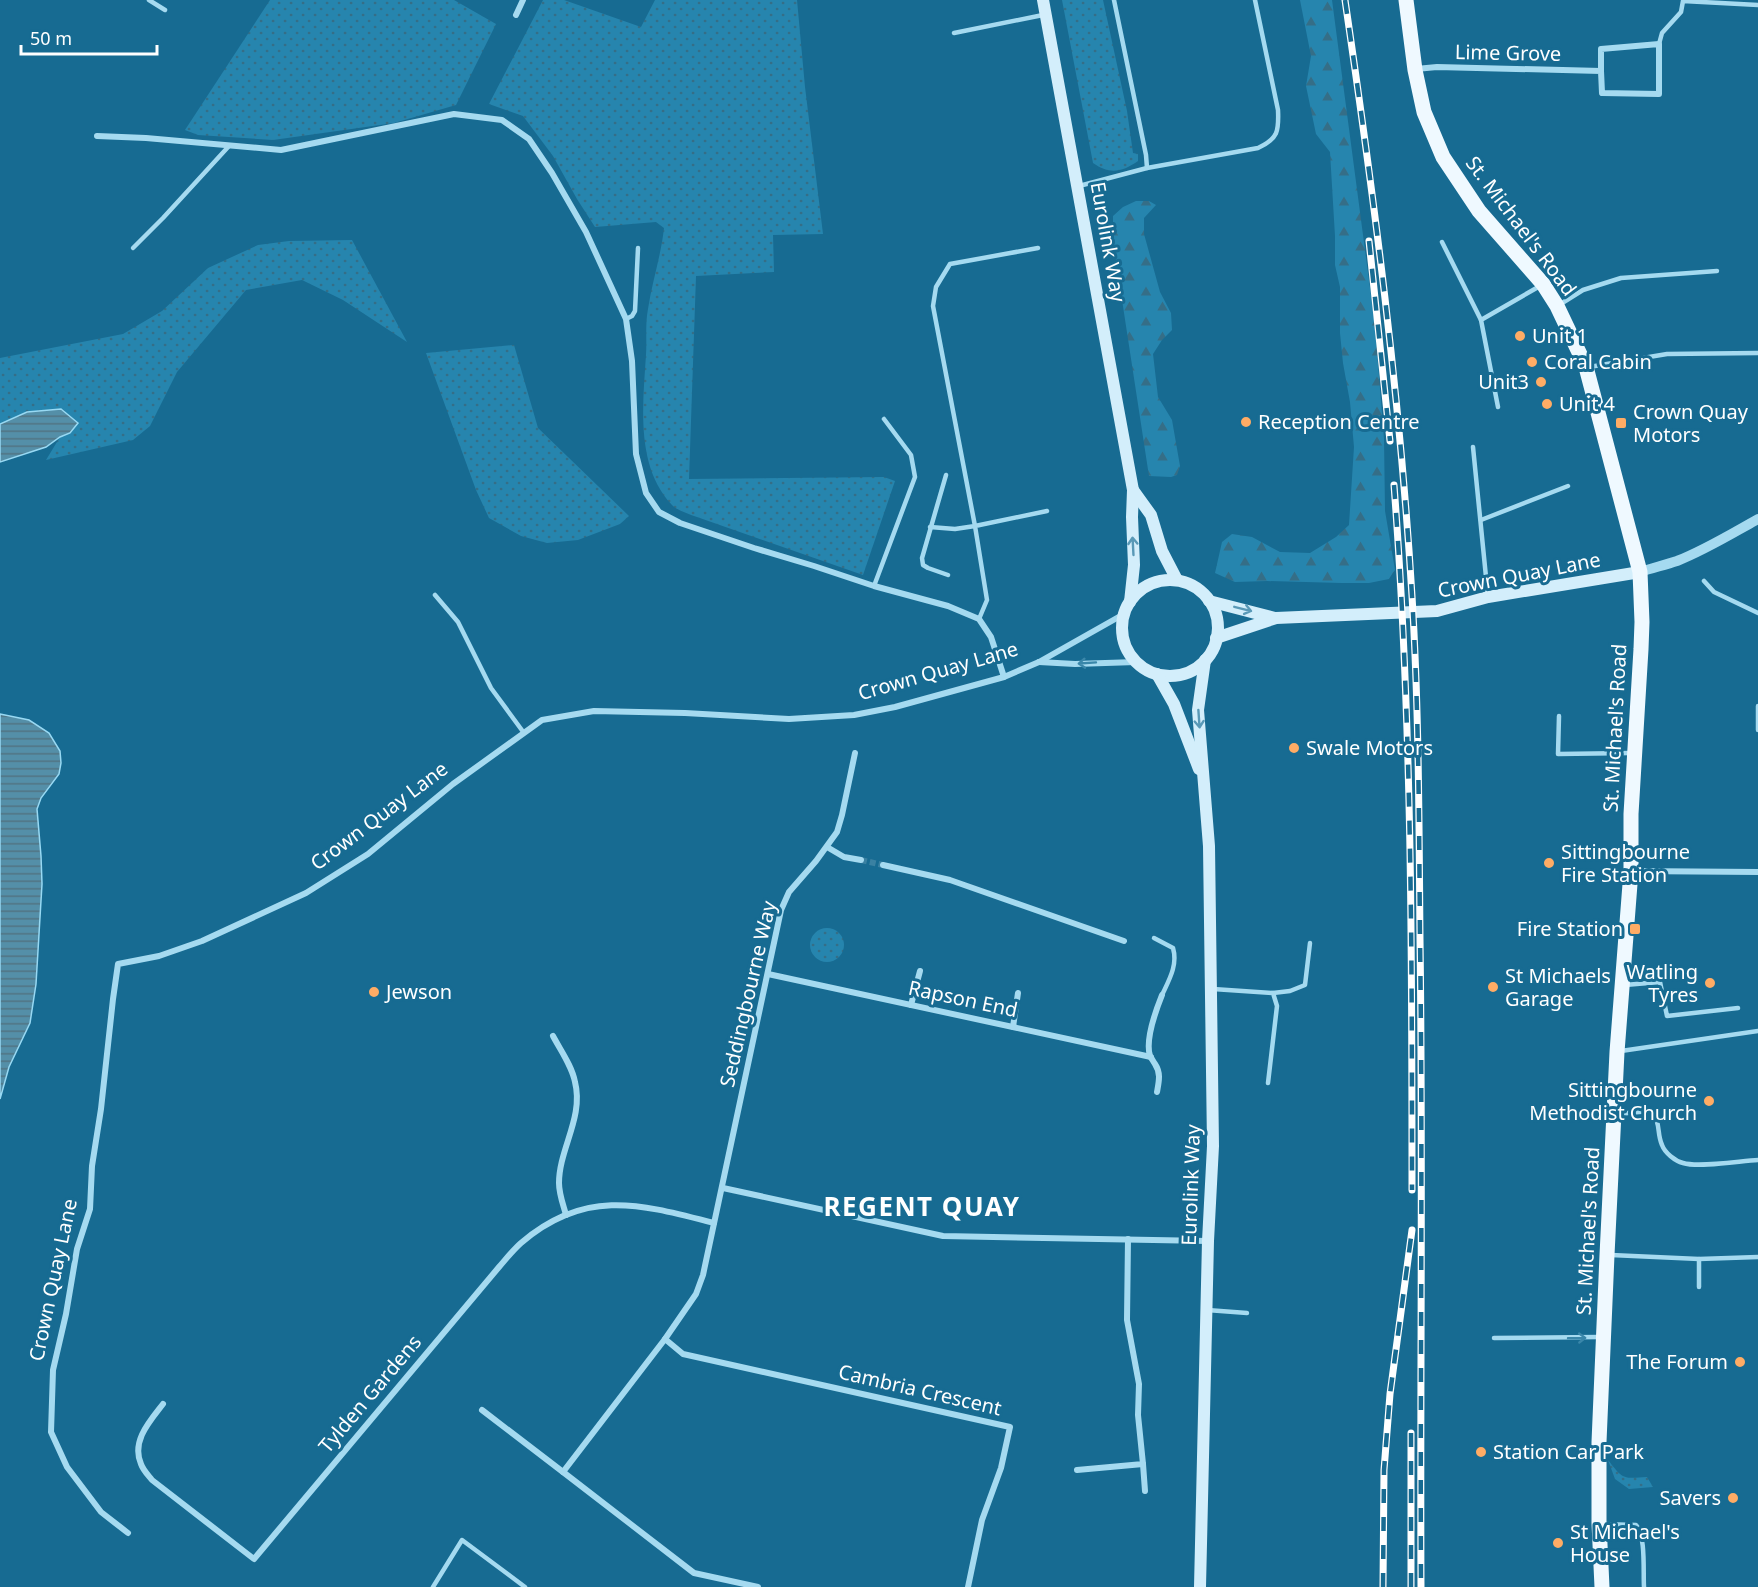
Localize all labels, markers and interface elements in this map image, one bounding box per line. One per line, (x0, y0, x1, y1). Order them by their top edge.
scale bar (21, 18, 158, 56)
text: 50 m (30, 26, 72, 50)
street label: Lime Grove (1455, 38, 1561, 67)
street label: St. Michael's Road (1460, 150, 1583, 301)
street label: Eurolink Way (1085, 180, 1132, 305)
place label: Unit 1 (1532, 322, 1588, 349)
marker: Unit 1 (1513, 329, 1527, 343)
place label: Coral Cabin (1544, 348, 1652, 375)
marker: Coral Cabin (1525, 355, 1539, 369)
place label: Unit3 (1478, 368, 1529, 395)
marker: Unit3 (1534, 375, 1548, 389)
place label: Unit 4 (1559, 390, 1616, 417)
marker: Unit 4 (1540, 397, 1554, 411)
place label: Crown Quay Motors (1633, 398, 1749, 448)
place label: Reception Centre (1258, 408, 1420, 435)
marker: Reception Centre (1239, 415, 1253, 429)
marker: Crown Quay Motors (1614, 416, 1628, 430)
one-way arrow (1128, 536, 1139, 556)
street label: Crown Quay Lane (1435, 545, 1603, 604)
one-way arrow (1233, 604, 1252, 616)
street label: Crown Quay Lane (855, 635, 1021, 706)
street label: St. Michael's Road (1597, 643, 1632, 813)
one-way arrow (1078, 657, 1098, 668)
one-way arrow (1194, 708, 1205, 728)
place label: Swale Motors (1306, 734, 1433, 761)
marker: Swale Motors (1287, 741, 1301, 755)
street label: Crown Quay Lane (305, 755, 453, 876)
place label: Sittingbourne Fire Station (1561, 838, 1690, 888)
marker: Sittingbourne Fire Station (1542, 856, 1556, 870)
street label: Seddingbourne Way (713, 897, 782, 1090)
place label: Fire Station (1517, 915, 1623, 942)
marker: Fire Station (1628, 922, 1642, 936)
place label: Watling Tyres (1626, 958, 1698, 1008)
place label: St Michaels Garage (1505, 962, 1611, 1012)
street label: Rapson End (906, 974, 1020, 1023)
marker: Watling Tyres (1703, 976, 1717, 990)
place label: Jewson (384, 978, 452, 1005)
marker: St Michaels Garage (1486, 980, 1500, 994)
marker: Jewson (367, 985, 381, 999)
place label: Sittingbourne Methodist Church (1529, 1076, 1697, 1126)
marker: Sittingbourne Methodist Church (1702, 1094, 1716, 1108)
street label: Eurolink Way (1175, 1123, 1206, 1246)
street label: St. Michael's Road (1570, 1146, 1605, 1316)
district label: REGENT QUAY (823, 1188, 1021, 1224)
street label: Crown Quay Lane (22, 1196, 83, 1364)
street label: Tylden Gardens (312, 1329, 427, 1458)
one-way arrow (1566, 1332, 1586, 1344)
place label: The Forum (1626, 1348, 1728, 1375)
marker: The Forum (1733, 1355, 1747, 1369)
street label: Cambria Crescent (836, 1358, 1004, 1421)
place label: Station Car Park (1493, 1438, 1644, 1465)
marker: Station Car Park (1474, 1445, 1488, 1459)
place label: Savers (1660, 1484, 1721, 1511)
marker: Savers (1726, 1491, 1740, 1505)
place label: St Michael's House (1570, 1518, 1680, 1568)
marker: St Michael's House (1551, 1536, 1565, 1550)

